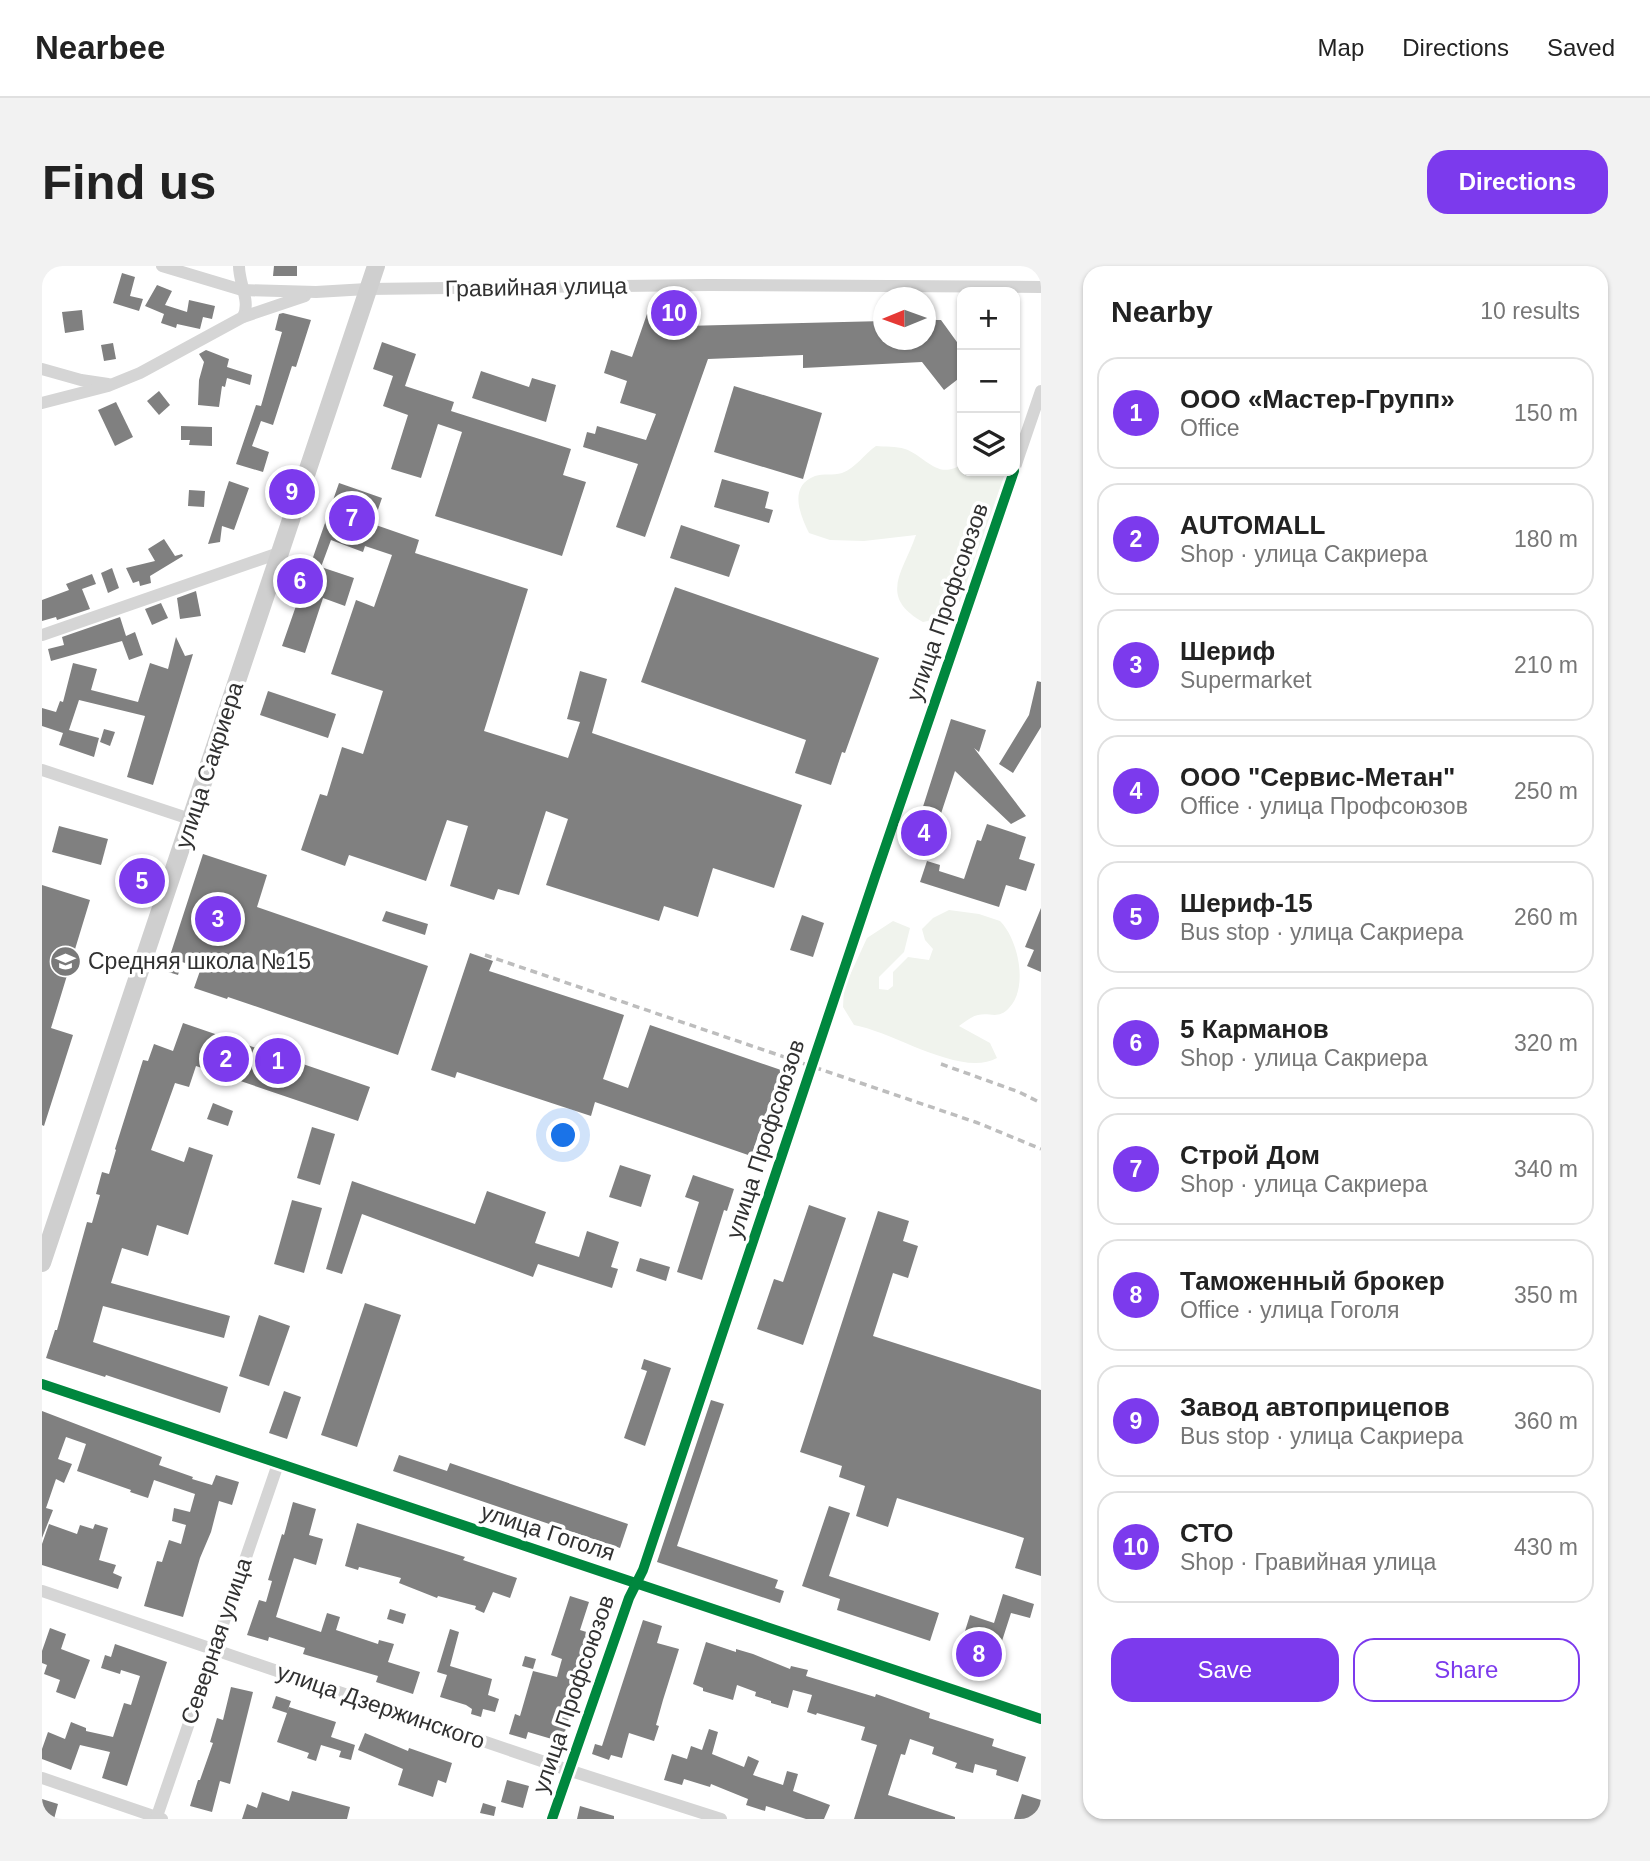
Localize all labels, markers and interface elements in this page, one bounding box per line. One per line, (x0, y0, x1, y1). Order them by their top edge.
text: Nearbee (35, 29, 165, 66)
text: Map (1318, 34, 1364, 61)
text: Directions (1402, 34, 1509, 61)
text: Saved (1547, 34, 1615, 61)
button: Directions (1427, 150, 1608, 214)
text: Find us (42, 155, 216, 209)
street label: Гравийная улица (445, 272, 628, 302)
pin: 10 (651, 287, 697, 339)
north arrow (873, 287, 936, 350)
map controls (957, 287, 1020, 476)
button: + (957, 287, 1020, 350)
text: Nearby (1111, 295, 1213, 328)
text: 10 results (1480, 298, 1580, 324)
button: − (957, 350, 1020, 413)
text: ООО «Мастер-Групп» (1180, 384, 1455, 414)
text: 1 (1130, 400, 1142, 426)
text: 150 m (1514, 400, 1578, 426)
button: layers (957, 413, 1020, 476)
text: Office (1180, 415, 1240, 441)
pin: 9 (269, 466, 315, 518)
pin: 7 (329, 492, 375, 544)
street label: улица Профсоюзов (901, 500, 993, 704)
text: AUTOMALL (1180, 510, 1325, 540)
text: 2 (1130, 526, 1142, 552)
text: 180 m (1514, 526, 1578, 552)
text: Shop · улица Сакриера (1180, 541, 1428, 567)
pin: 6 (277, 555, 323, 607)
text: Шериф (1180, 636, 1275, 666)
text: 3 (1130, 652, 1142, 678)
text: 210 m (1514, 652, 1578, 678)
text: Supermarket (1180, 667, 1312, 693)
street label: улица Сакриера (170, 678, 248, 851)
text: ООО "Сервис-Метан" (1180, 762, 1455, 792)
text: 4 (1130, 778, 1142, 804)
text: 250 m (1514, 778, 1578, 804)
text: Office · улица Профсоюзов (1180, 793, 1468, 819)
pin: 4 (901, 807, 947, 859)
pin: 5 (119, 855, 165, 907)
text: Шериф-15 (1180, 888, 1313, 918)
pin: 3 (195, 893, 241, 945)
text: 5 (1130, 904, 1142, 930)
text: 260 m (1514, 904, 1578, 930)
text: Bus stop · улица Сакриера (1180, 919, 1463, 945)
school or university icon: Средняя школа №15 (48, 944, 82, 978)
place label: Средняя школа №15 (88, 948, 311, 974)
text: 5 Карманов (1180, 1014, 1329, 1044)
text: 6 (1130, 1030, 1142, 1056)
text: 320 m (1514, 1030, 1578, 1056)
pin: 2 (203, 1033, 249, 1085)
pin: 1 (255, 1035, 301, 1087)
street label: улица Профсоюзов (721, 1036, 809, 1242)
text: Shop · улица Сакриера (1180, 1045, 1428, 1071)
your location (546, 1118, 580, 1152)
text: Строй Дом (1180, 1140, 1320, 1170)
text: 7 (1130, 1156, 1142, 1182)
text: 340 m (1514, 1156, 1578, 1182)
text: Shop · улица Сакриера (1180, 1171, 1428, 1197)
text: Таможенный брокер (1180, 1266, 1445, 1296)
text: 8 (1130, 1282, 1142, 1308)
text: 350 m (1514, 1282, 1578, 1308)
text: Office · улица Гоголя (1180, 1297, 1399, 1323)
text: Завод автоприцепов (1180, 1392, 1450, 1422)
text: 9 (1130, 1408, 1142, 1434)
text: 360 m (1514, 1408, 1578, 1434)
text: Bus stop · улица Сакриера (1180, 1423, 1463, 1449)
street label: улица Гоголя (478, 1498, 618, 1566)
text: СТО (1180, 1518, 1234, 1548)
text: 10 (1123, 1534, 1149, 1560)
text: 430 m (1514, 1534, 1578, 1560)
text: Shop · Гравийная улица (1180, 1549, 1436, 1575)
street label: Северная улица (175, 1554, 257, 1728)
street label: улица Профсоюзов (527, 1592, 619, 1796)
pin: 8 (956, 1628, 1002, 1680)
button: Save (1111, 1638, 1339, 1702)
button: Share (1353, 1638, 1580, 1702)
street label: улица Дзержинского (274, 1658, 488, 1754)

